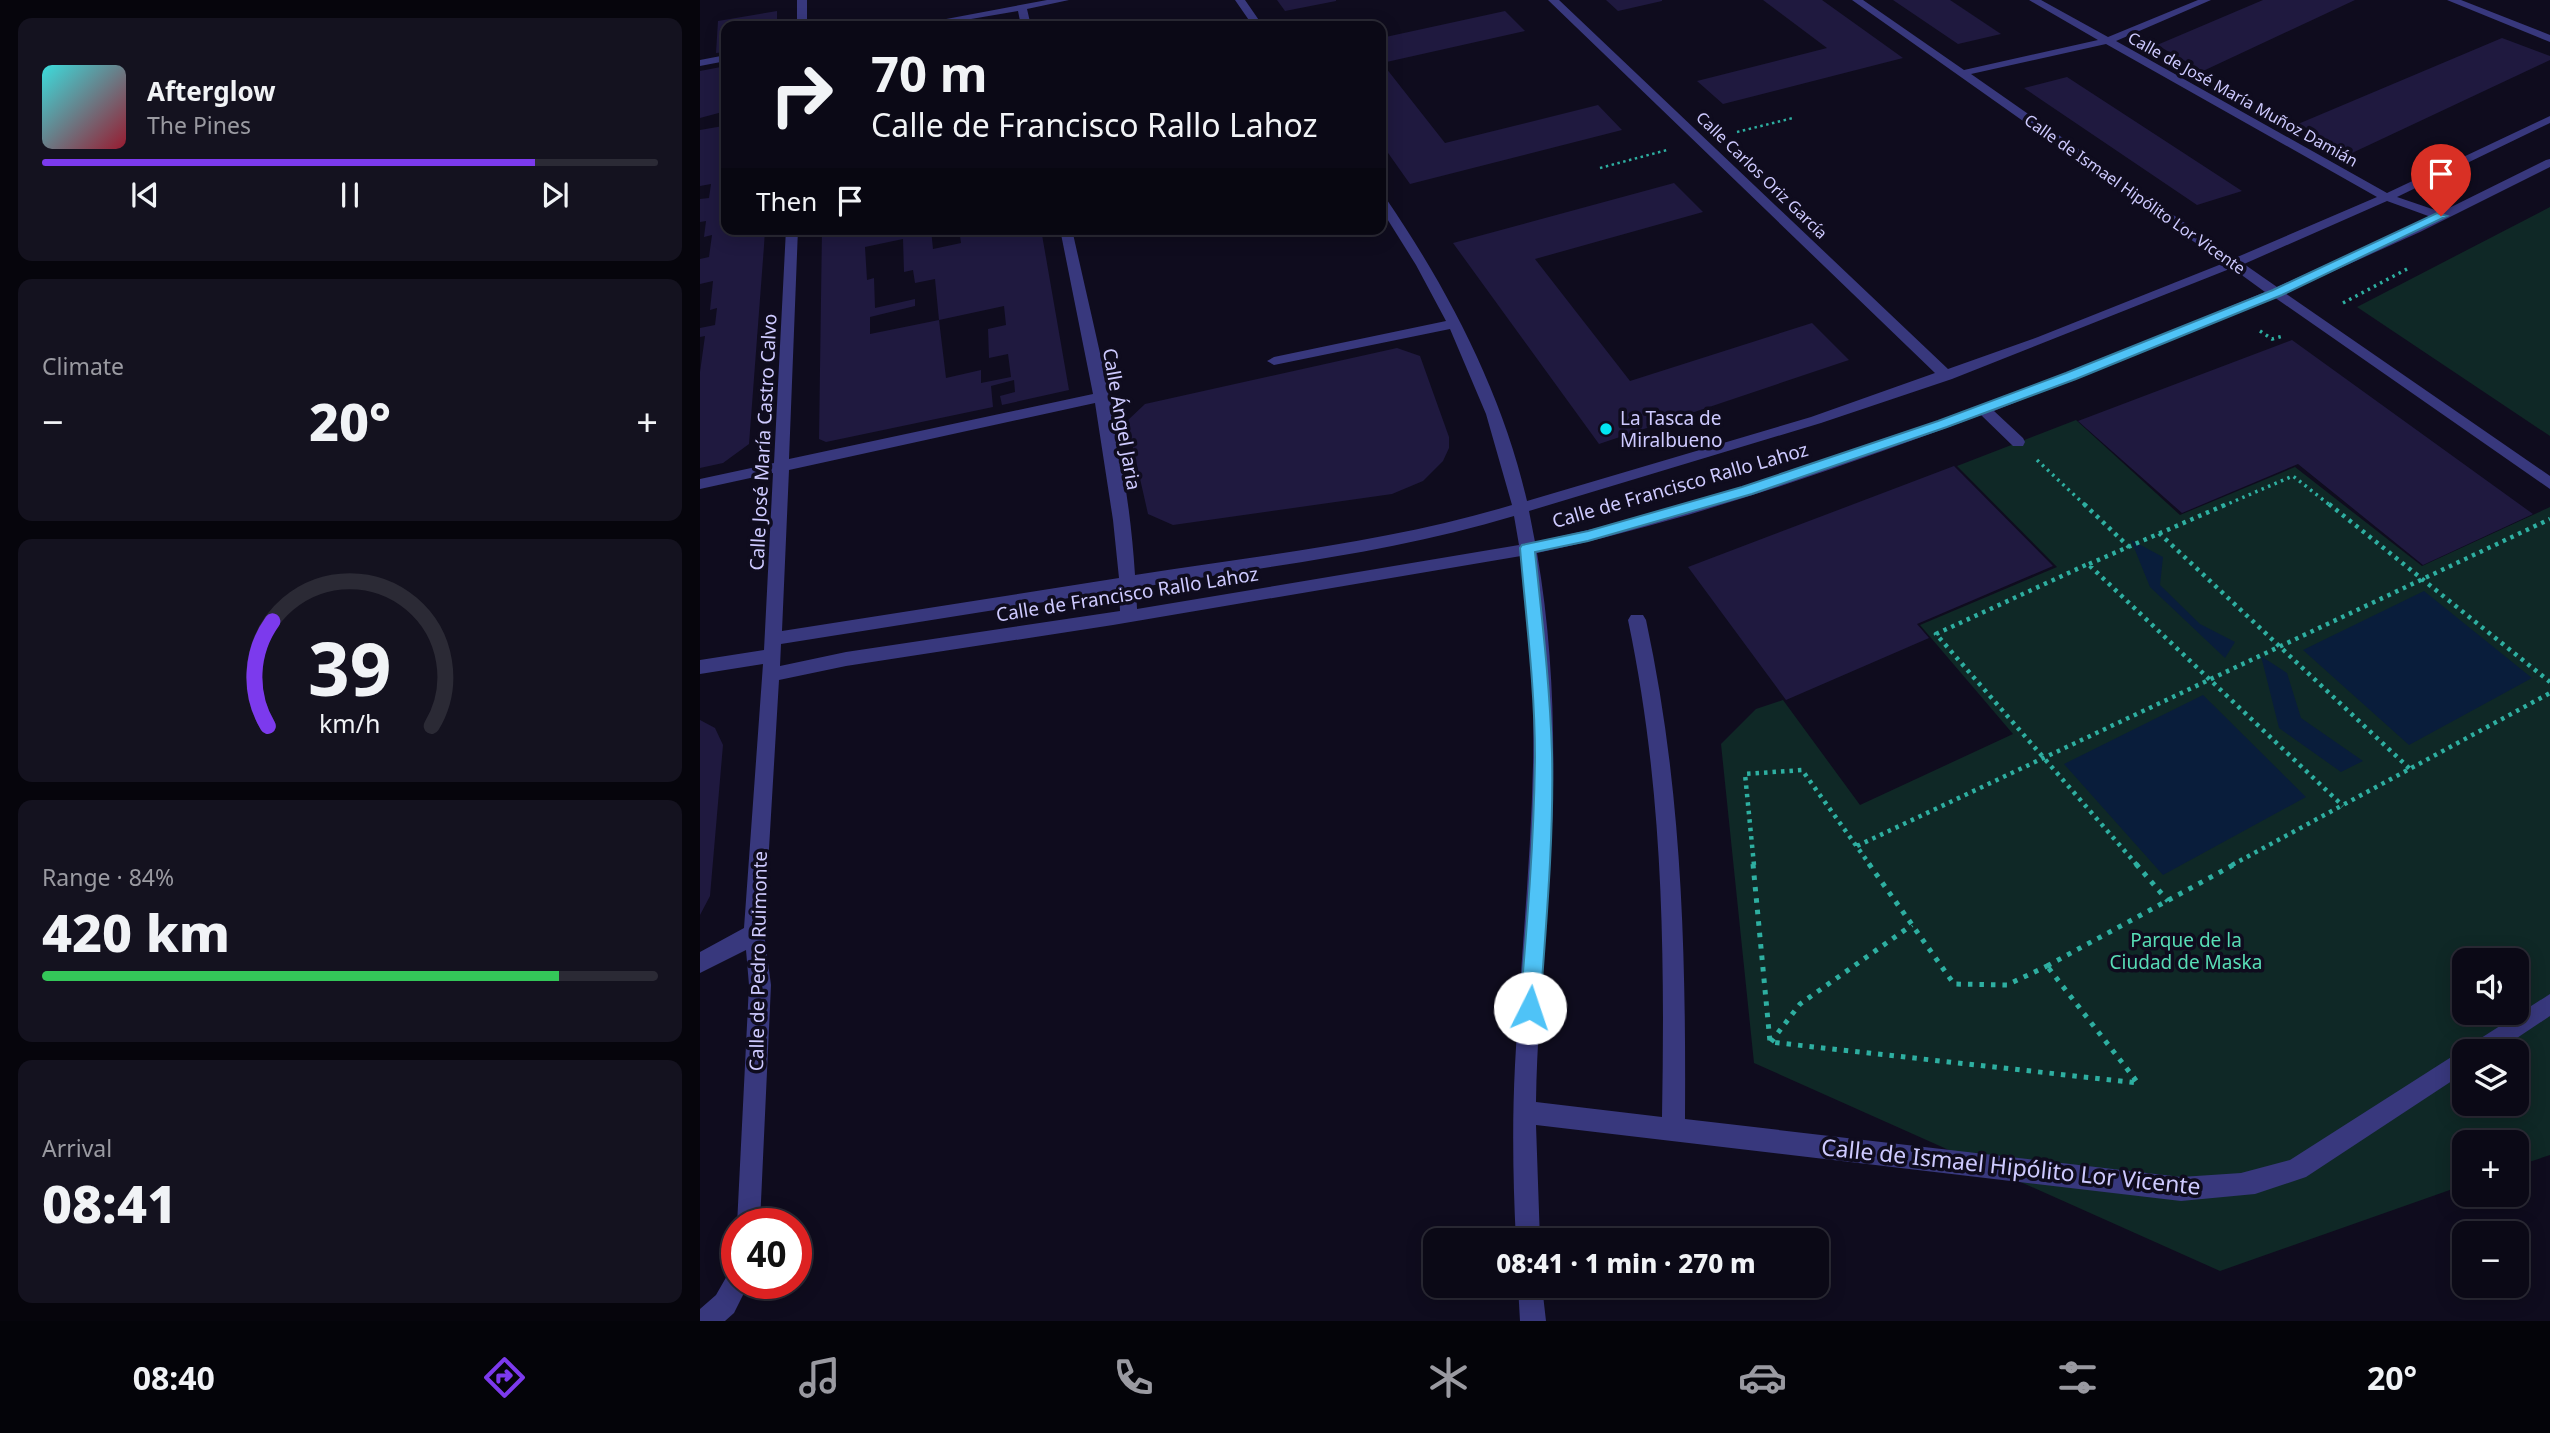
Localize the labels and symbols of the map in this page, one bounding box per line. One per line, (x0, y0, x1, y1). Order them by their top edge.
street label: Calle de José María Muñoz Damián (2124, 26, 2362, 172)
street label: Calle Carlos Oriz García (1692, 106, 1832, 244)
street label: Calle de Ismael Hipólito Lor Vicente (2020, 109, 2250, 279)
pin (2411, 144, 2471, 216)
street label: Calle José María Castro Calvo (743, 313, 783, 571)
street label: Calle Ángel Jaria (1097, 346, 1147, 492)
place label: La Tasca de Miralbueno (1620, 405, 1723, 453)
marker: La Tasca de Miralbueno (1598, 421, 1614, 437)
street label: Calle de Francisco Rallo Lahoz (1549, 436, 1811, 534)
street label: Calle de Francisco Rallo Lahoz (994, 560, 1260, 628)
street label: Calle de Pedro Ruimonte (743, 851, 773, 1071)
park label: Parque de la Ciudad de Maska (2110, 927, 2262, 975)
position arrow (1493, 971, 1567, 1045)
street label: Calle de Ismael Hipólito Lor Vicente (1820, 1130, 2202, 1202)
speed limit sign: 40 (721, 1208, 812, 1299)

